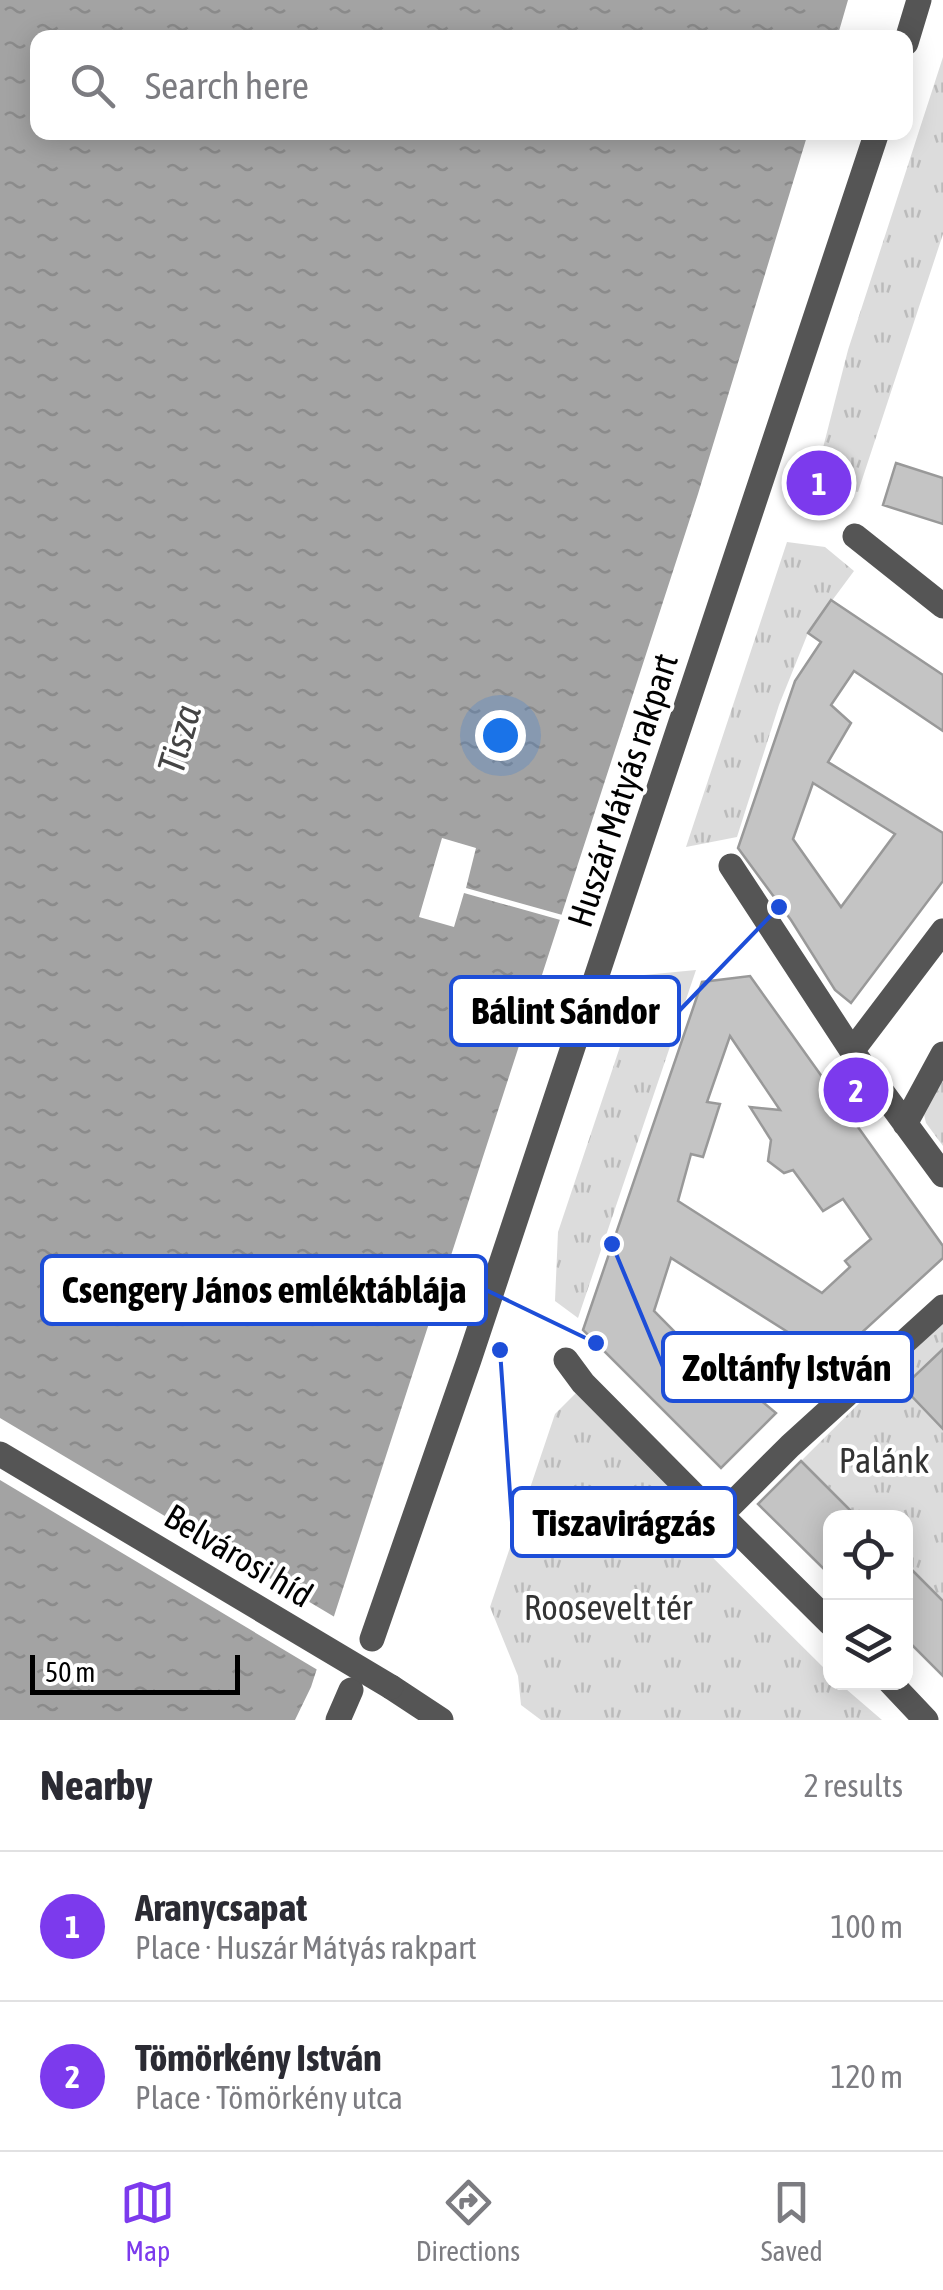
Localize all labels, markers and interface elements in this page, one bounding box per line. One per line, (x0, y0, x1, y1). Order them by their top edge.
search box (30, 30, 913, 140)
icon: search (65, 58, 120, 113)
text: Search here (145, 64, 309, 107)
pin: 1 (786, 446, 852, 520)
street label: Huszár Mátyás rakpart (559, 648, 685, 932)
water label: Tisza (149, 700, 209, 778)
your location (475, 710, 526, 761)
callout: Bálint Sándor (451, 977, 679, 1045)
text: Bálint Sándor (471, 989, 660, 1032)
pin: 2 (824, 1052, 888, 1128)
callout: Csengery János emléktáblája (42, 1256, 486, 1324)
text: Csengery János emléktáblája (62, 1268, 466, 1311)
callout: Zoltánfy István (663, 1333, 912, 1401)
text: Zoltánfy István (683, 1346, 891, 1389)
park label: Palánk (839, 1440, 929, 1480)
callout: Tiszavirágzás (512, 1488, 735, 1556)
street label: Belvárosi híd (158, 1495, 320, 1615)
text: Tiszavirágzás (532, 1501, 716, 1544)
map controls (823, 1510, 913, 1690)
button: locate (823, 1510, 913, 1600)
park label: Roosevelt tér (524, 1587, 693, 1627)
button: layers (823, 1600, 913, 1690)
scale bar (30, 1650, 240, 1694)
text: 50 m (45, 1656, 95, 1688)
text: Nearby (40, 1761, 153, 1809)
text: 2 results (804, 1767, 903, 1804)
text: Aranycsapat (135, 1886, 307, 1929)
text: 1 (65, 1908, 80, 1945)
text: 100 m (830, 1908, 903, 1945)
text: Place · Huszár Mátyás rakpart (135, 1929, 477, 1966)
text: Tömörkény István (135, 2036, 382, 2079)
text: 2 (65, 2058, 80, 2095)
text: 120 m (830, 2058, 903, 2095)
text: Place · Tömörkény utca (135, 2079, 403, 2116)
tab: Map (120, 2175, 175, 2267)
tab: Directions (416, 2175, 520, 2267)
tab: Saved (761, 2175, 823, 2267)

